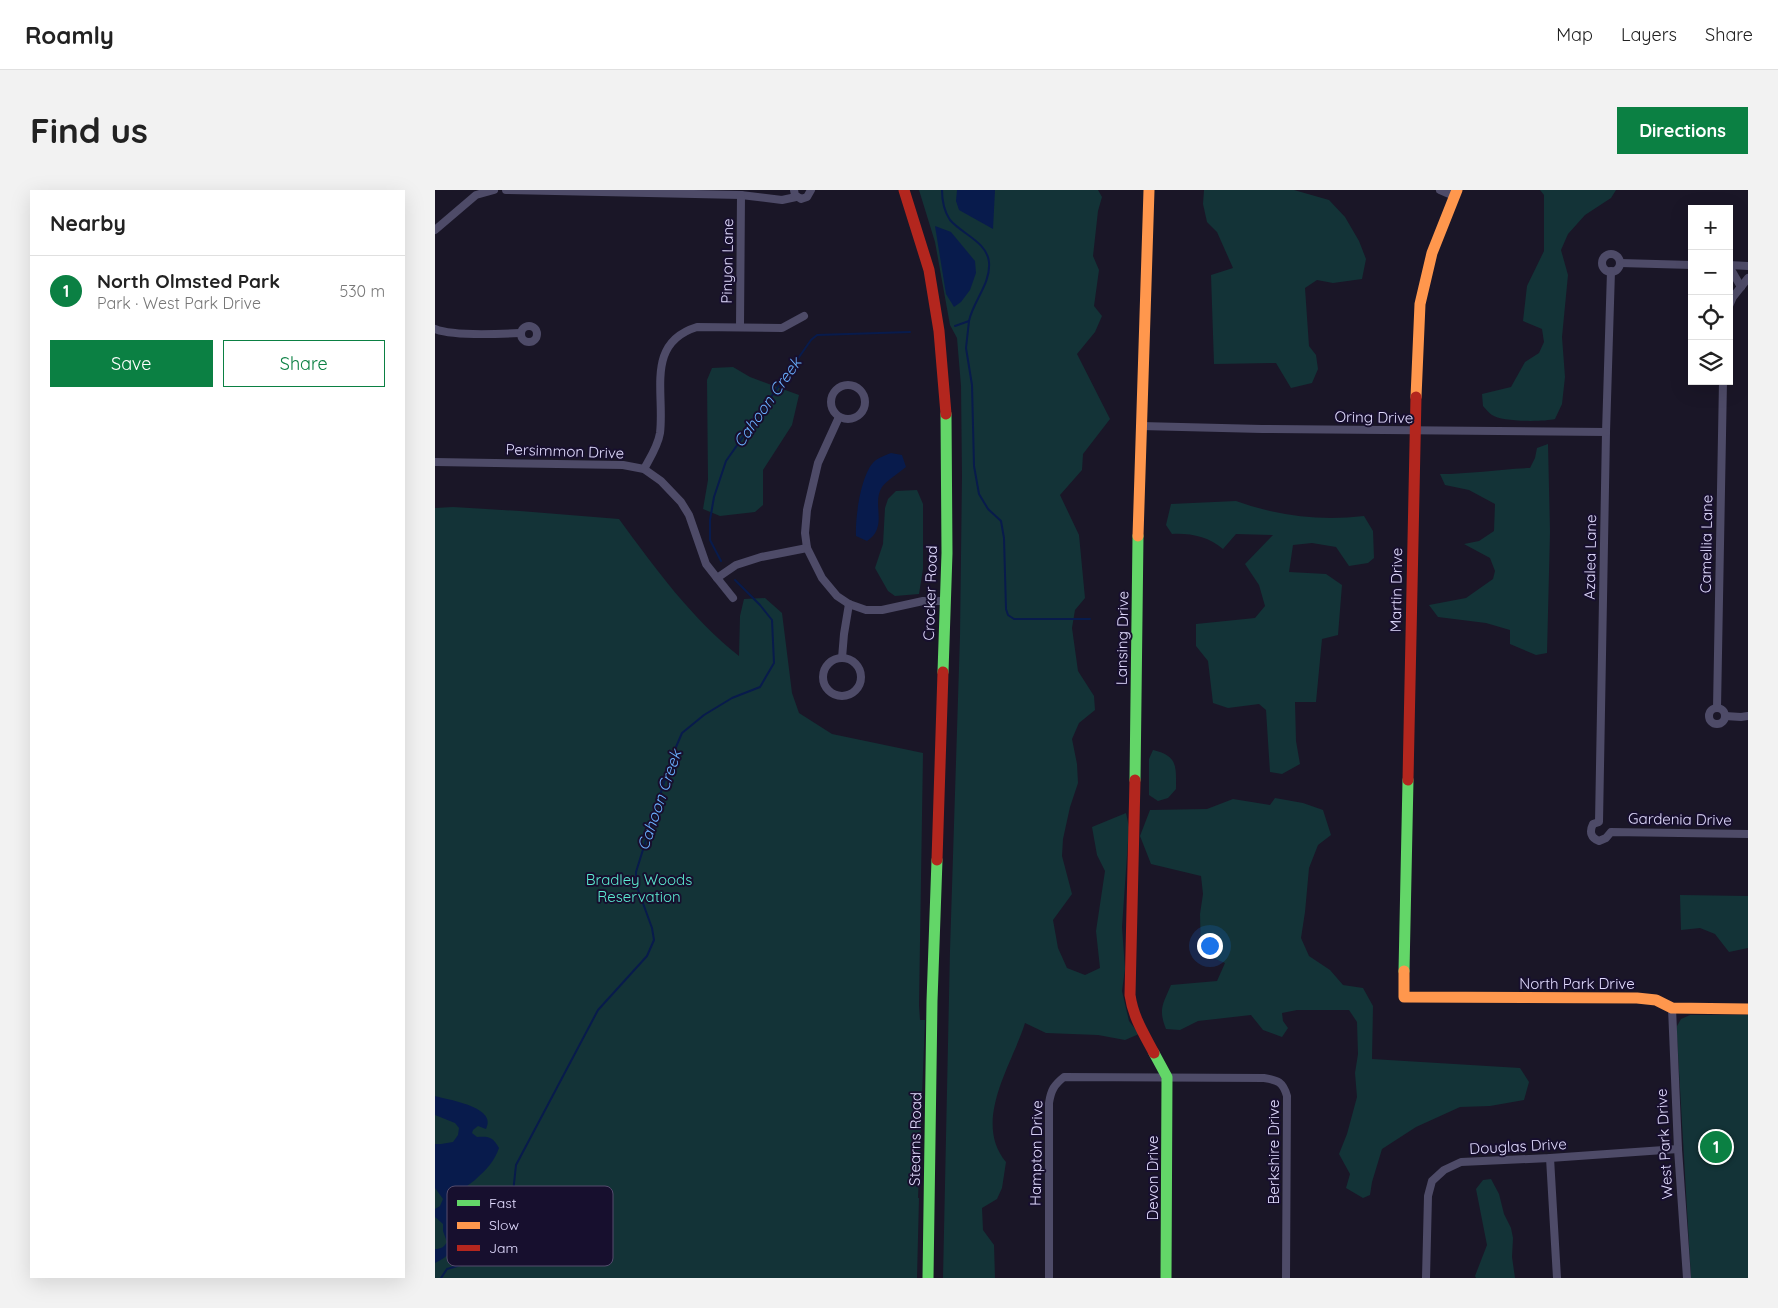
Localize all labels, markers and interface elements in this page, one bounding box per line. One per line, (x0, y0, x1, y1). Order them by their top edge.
text: Roamly (25, 20, 114, 50)
text: Map (1556, 23, 1593, 46)
text: Layers (1621, 23, 1677, 46)
text: Share (1705, 23, 1753, 46)
button: Directions (1617, 107, 1748, 154)
text: Find us (30, 108, 148, 152)
map controls (1688, 205, 1733, 385)
button: + (1688, 205, 1733, 250)
text: Nearby (50, 210, 126, 236)
street label: Pinyon Lane (717, 218, 737, 304)
button: − (1688, 250, 1733, 295)
text: North Olmsted Park (97, 269, 280, 293)
text: 1 (63, 281, 69, 301)
text: 530 m (339, 281, 385, 301)
text: Park · West Park Drive (97, 293, 261, 313)
button: locate (1688, 295, 1733, 340)
button: Save (50, 340, 213, 387)
button: Share (223, 340, 385, 387)
button: layers (1688, 340, 1733, 385)
water label: Cahoon Creek (729, 352, 806, 451)
street label: Oring Drive (1334, 407, 1414, 427)
street label: Persimmon Drive (505, 439, 625, 463)
street label: Camellia Lane (1696, 495, 1716, 593)
street label: Azalea Lane (1580, 514, 1600, 600)
street label: Crocker Road (919, 545, 941, 641)
street label: Martin Drive (1386, 548, 1406, 632)
street label: Lansing Drive (1112, 591, 1132, 685)
water label: Cahoon Creek (632, 746, 686, 853)
street label: Gardenia Drive (1628, 809, 1732, 829)
park label: Bradley Woods Reservation (586, 870, 692, 906)
your location (1197, 933, 1223, 959)
street label: North Park Drive (1519, 974, 1635, 993)
street label: West Park Drive (1652, 1088, 1676, 1200)
street label: Stearns Road (905, 1092, 925, 1186)
street label: Hampton Drive (1026, 1100, 1046, 1206)
street label: Berkshire Drive (1264, 1100, 1283, 1204)
pin: 1 (1700, 1128, 1732, 1166)
street label: Douglas Drive (1469, 1134, 1567, 1158)
street label: Devon Drive (1143, 1135, 1162, 1221)
legend (447, 1186, 613, 1266)
text: Fast (489, 1194, 517, 1212)
text: Slow (489, 1216, 519, 1234)
text: Jam (489, 1239, 518, 1257)

